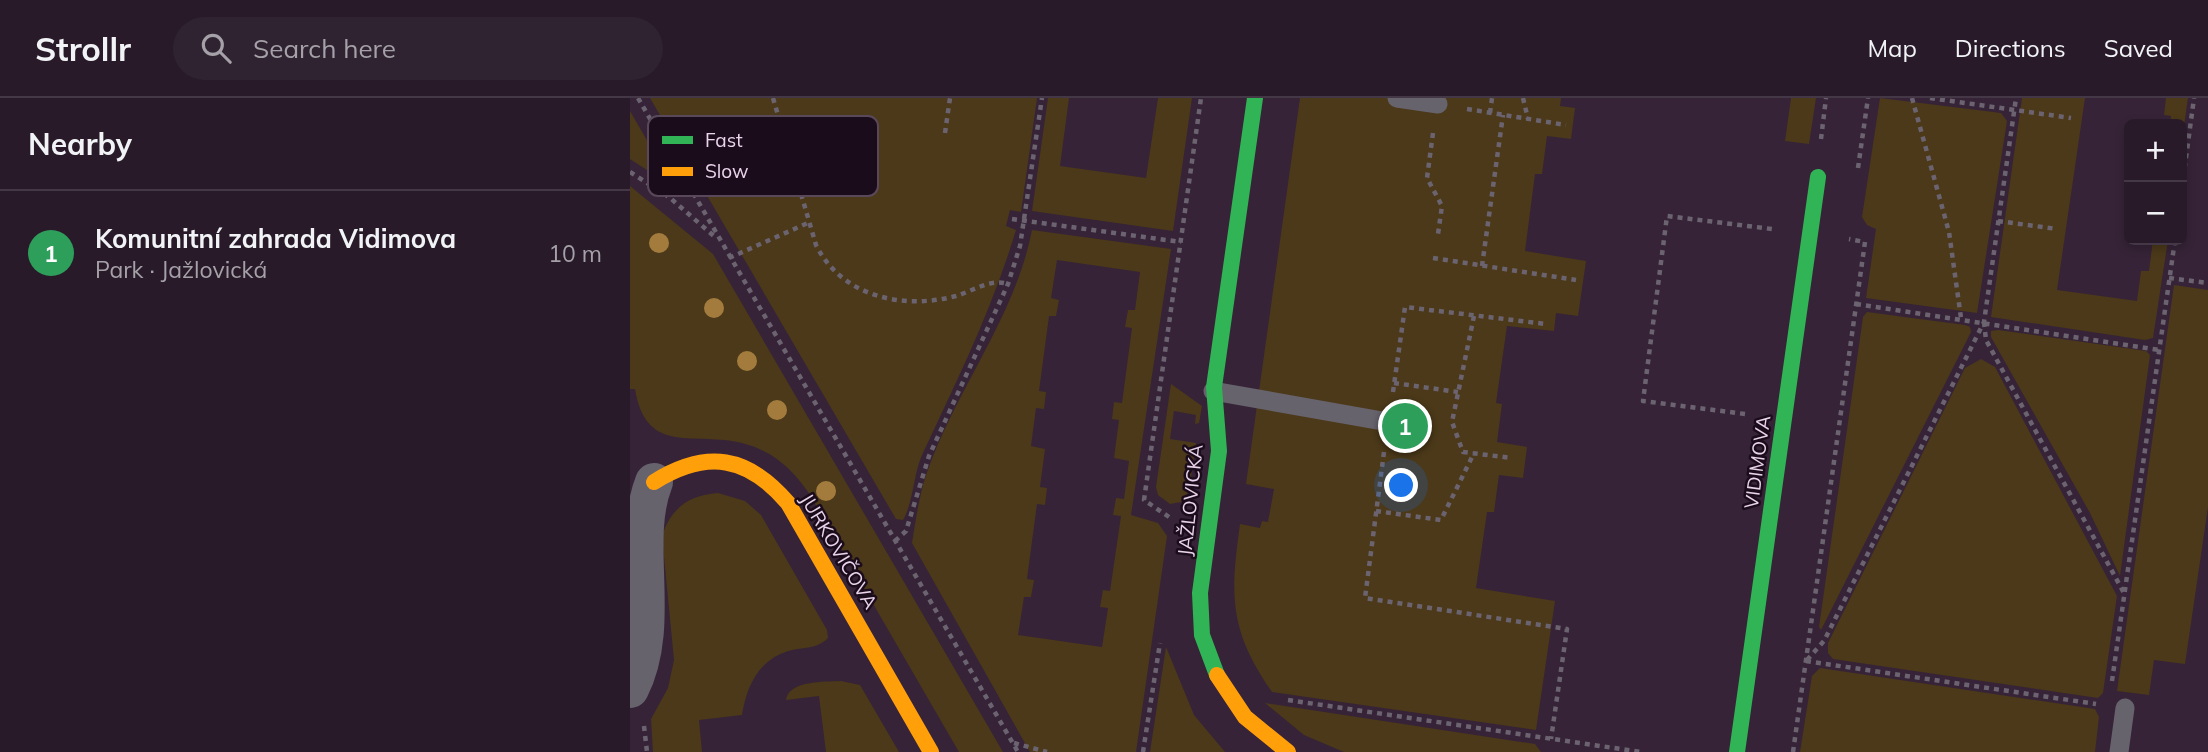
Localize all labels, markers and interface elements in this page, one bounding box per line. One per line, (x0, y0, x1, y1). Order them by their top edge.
search box (173, 17, 663, 80)
text: Strollr (35, 28, 131, 69)
icon: search (197, 29, 235, 67)
text: Search here (253, 32, 396, 65)
text: Map (1867, 33, 1917, 63)
text: Directions (1955, 33, 2066, 63)
text: Saved (2104, 33, 2173, 63)
legend (648, 116, 878, 196)
map controls (2124, 119, 2187, 245)
button: + (2124, 119, 2187, 182)
text: Nearby (28, 125, 132, 163)
text: Fast (705, 128, 743, 152)
text: Slow (705, 159, 749, 183)
button: − (2124, 182, 2187, 245)
text: Komunitní zahrada Vidimova (95, 222, 456, 255)
text: 1 (44, 239, 58, 268)
text: 10 m (548, 239, 602, 268)
text: Park · Jažlovická (95, 255, 267, 284)
pin: 1 (1382, 400, 1428, 452)
street label: VIDIMOVA (1739, 414, 1775, 510)
street label: JAŽLOVICKÁ (1172, 443, 1208, 557)
your location (1384, 468, 1418, 502)
street label: JURKOVIČOVA (795, 489, 883, 613)

